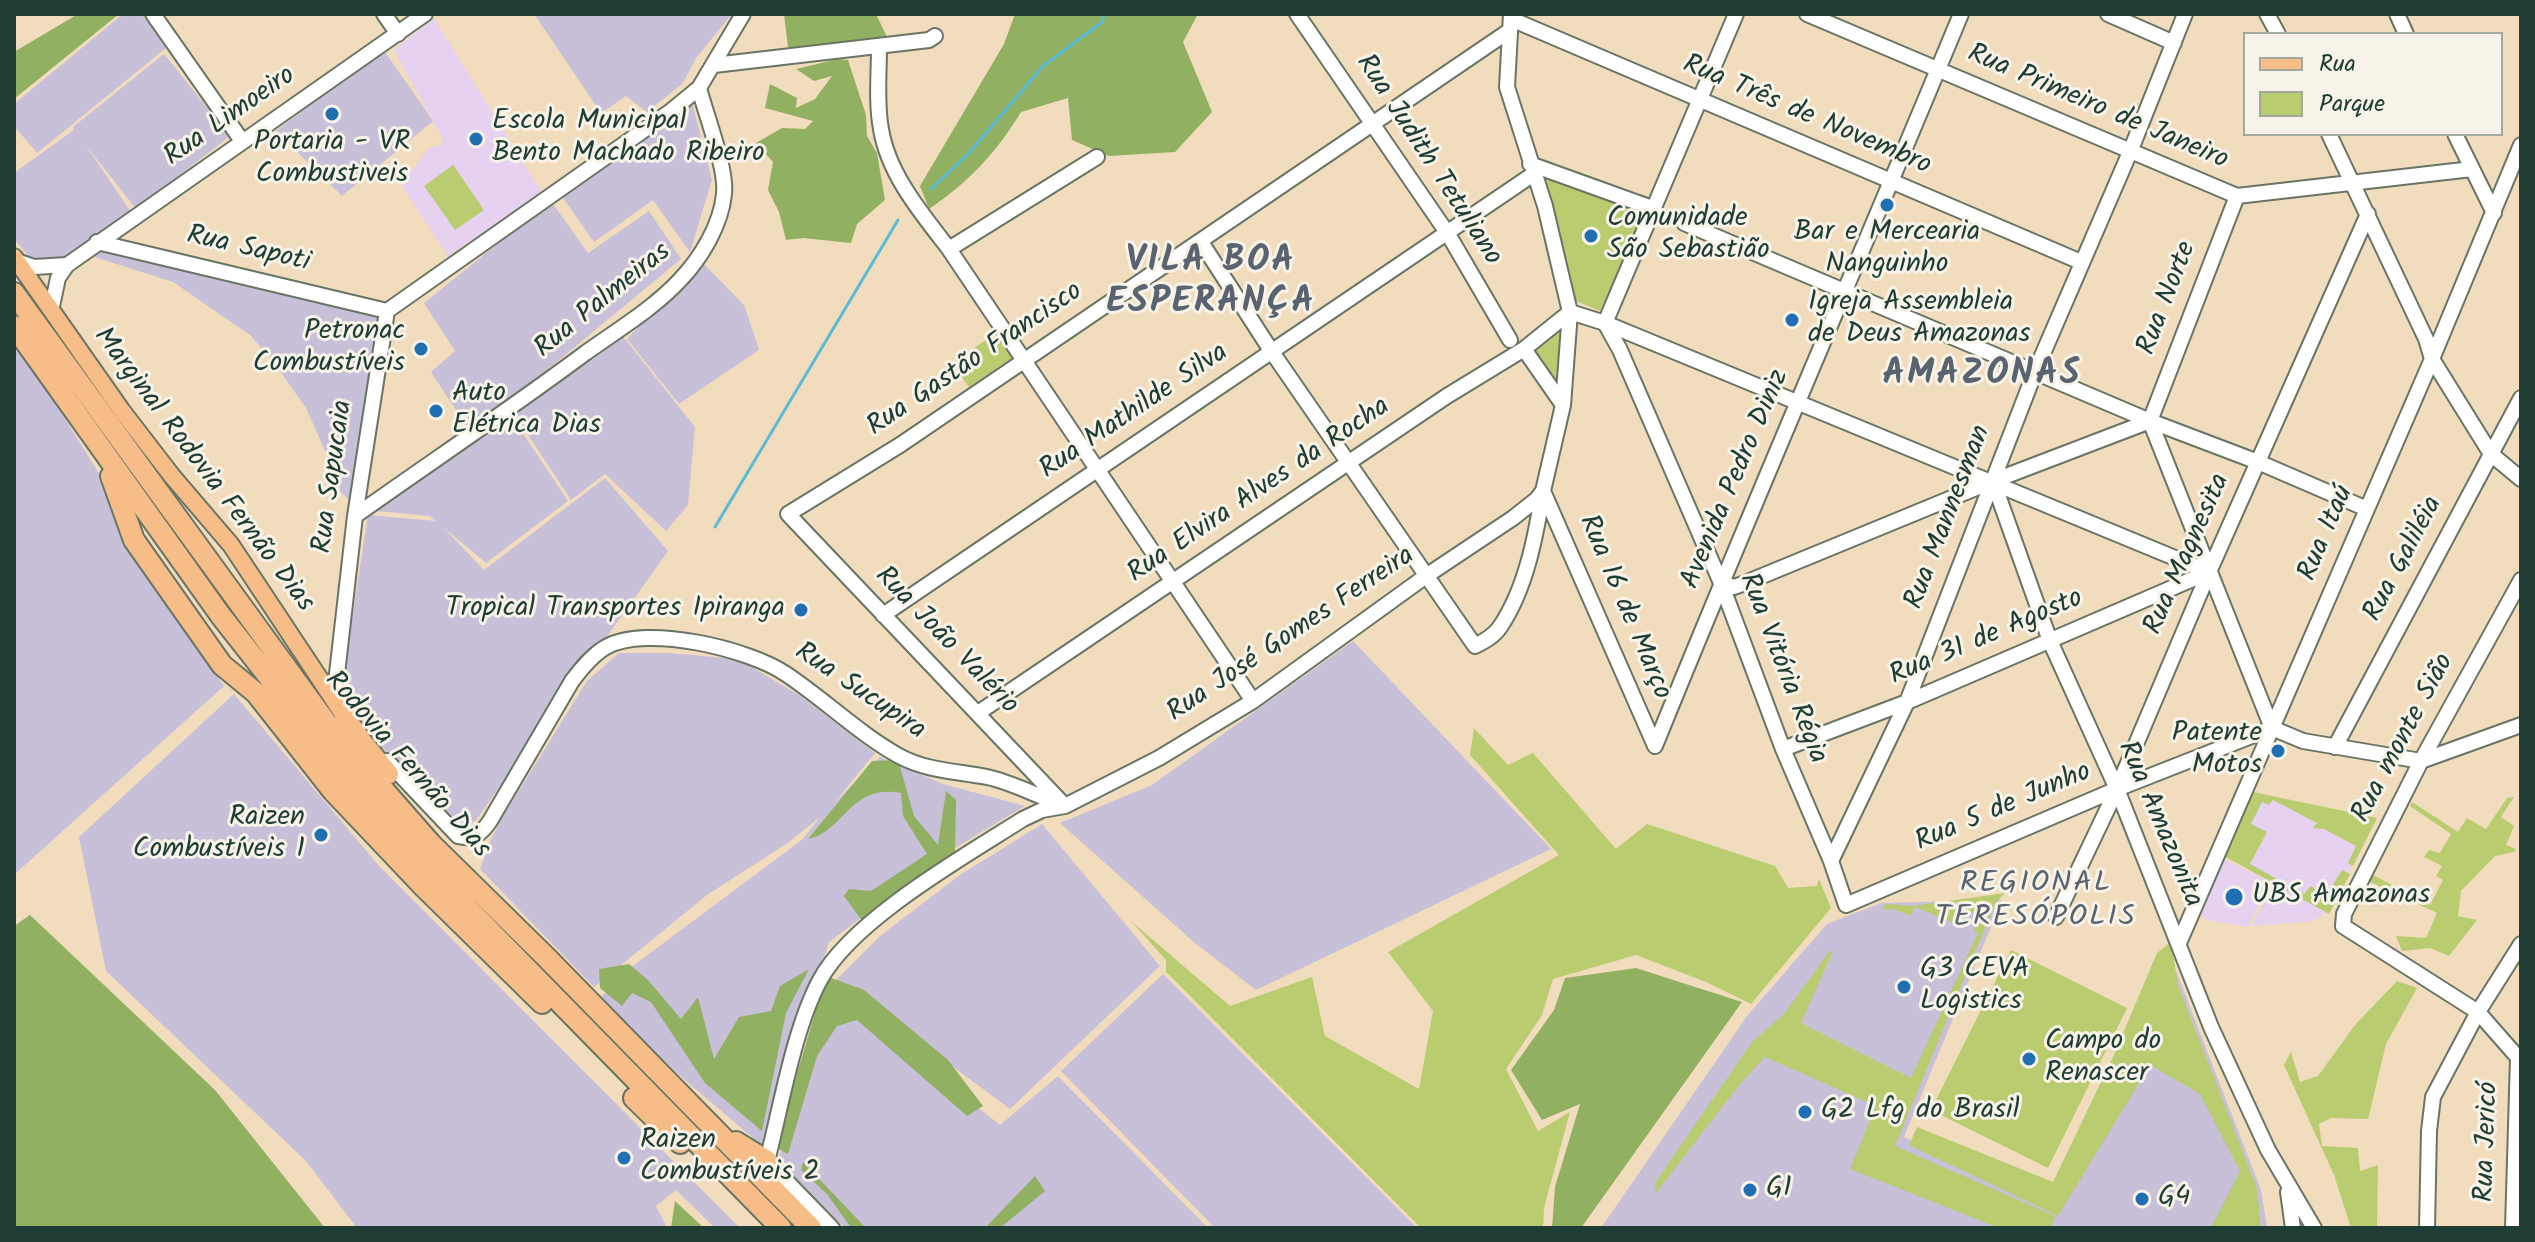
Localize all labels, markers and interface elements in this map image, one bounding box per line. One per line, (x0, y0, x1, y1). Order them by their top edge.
legend (2243, 32, 2503, 136)
street label: Rua Primeiro de Janeiro (1961, 39, 2233, 179)
text: Rua (2319, 45, 2356, 84)
street label: Rua Judith Tetuliano (1346, 49, 1508, 273)
street label: Rua Três de Novembro (1677, 49, 1935, 185)
street label: Rua Limoeiro (159, 61, 303, 175)
text: Parque (2319, 85, 2385, 124)
marker: Portaria - VR Combustiveis (323, 105, 341, 123)
place label: Escola Municipal Bento Machado Ribeiro (492, 106, 765, 172)
place label: Portaria - VR Combustiveis (254, 127, 410, 193)
marker: Escola Municipal Bento Machado Ribeiro (467, 130, 485, 148)
marker: Bar e Mercearia Nanguinho (1878, 196, 1896, 214)
place label: Comunidade São Sebastião (1607, 203, 1770, 269)
place label: Bar e Mercearia Nanguinho (1794, 217, 1980, 283)
street label: Rua Sapoti (183, 220, 313, 282)
marker: Comunidade São Sebastião (1582, 227, 1600, 245)
street label: Rua Palmeiras (529, 237, 679, 367)
street label: Rua Norte (2132, 238, 2206, 360)
district label: VILA BOA ESPERANÇA (1106, 242, 1316, 327)
street label: Rua Gastão Francisco (862, 276, 1090, 446)
place label: Igreja Assembleia de Deus Amazonas (1808, 287, 2031, 353)
marker: Igreja Assembleia de Deus Amazonas (1783, 311, 1801, 329)
place label: Petronac Combustíveis (253, 316, 405, 382)
street label: Marginal Rodovia Fernão Dias (84, 322, 320, 620)
street label: Rua Mathilde Silva (1034, 338, 1236, 488)
marker: Petronac Combustíveis (412, 340, 430, 358)
district label: AMAZONAS (1882, 355, 2082, 399)
street label: Avenida Pedro Diniz (1676, 365, 1798, 595)
place label: Auto Elétrica Dias (452, 378, 601, 444)
street label: Rua Elvira Alves da Rocha (1123, 392, 1397, 592)
street label: Rua Sapucaia (308, 398, 362, 556)
marker: Auto Elétrica Dias (427, 402, 445, 420)
street label: Rua Mannesman (1900, 421, 2000, 615)
street label: Rua Magnesita (2139, 469, 2239, 641)
street label: Rua Itaú (2293, 481, 2363, 587)
street label: Rua Galiléia (2358, 492, 2452, 628)
street label: Rua 16 de Março (1569, 511, 1677, 705)
street label: Rua José Gomes Ferreira (1162, 541, 1422, 731)
street label: Rua João Valério (866, 561, 1024, 723)
street label: Rua Vitória Régia (1729, 569, 1833, 769)
street label: Rua 31 de Agosto (1885, 583, 2089, 695)
place label: Tropical Transportes Ipiranga (446, 593, 785, 627)
marker: Tropical Transportes Ipiranga (792, 601, 810, 619)
street label: Rua Sucupira (787, 637, 931, 749)
street label: Rua monte Sião (2346, 649, 2464, 829)
street label: Rodovia Fernão Dias (316, 666, 496, 866)
place label: Patente Motos (2172, 718, 2262, 784)
street label: Rua Amazonita (2108, 737, 2208, 913)
marker: Patente Motos (2269, 742, 2287, 760)
street label: Rua 5 de Junho (1911, 757, 2097, 861)
place label: Raizen Combustíveis 1 (133, 802, 305, 868)
marker: Raizen Combustíveis 1 (312, 826, 330, 844)
district label: REGIONAL TERESÓPOLIS (1935, 868, 2137, 938)
place label: UBS Amazonas (2252, 880, 2430, 914)
marker: UBS Amazonas (2223, 886, 2245, 908)
place label: G3 CEVA Logistics (1920, 954, 2029, 1020)
marker: G3 CEVA Logistics (1895, 978, 1913, 996)
place label: Campo do Renascer (2045, 1026, 2161, 1092)
marker: Campo do Renascer (2020, 1050, 2038, 1068)
street label: Rua Jericó (2470, 1081, 2508, 1203)
place label: G2 Lfg do Brasil (1821, 1095, 2020, 1129)
marker: G2 Lfg do Brasil (1796, 1103, 1814, 1121)
place label: Raizen Combustíveis 2 (640, 1125, 820, 1191)
marker: Raizen Combustíveis 2 (615, 1149, 633, 1167)
place label: G1 (1766, 1173, 1792, 1207)
marker: G1 (1741, 1181, 1759, 1199)
place label: G4 (2158, 1182, 2191, 1216)
marker: G4 (2133, 1190, 2151, 1208)

